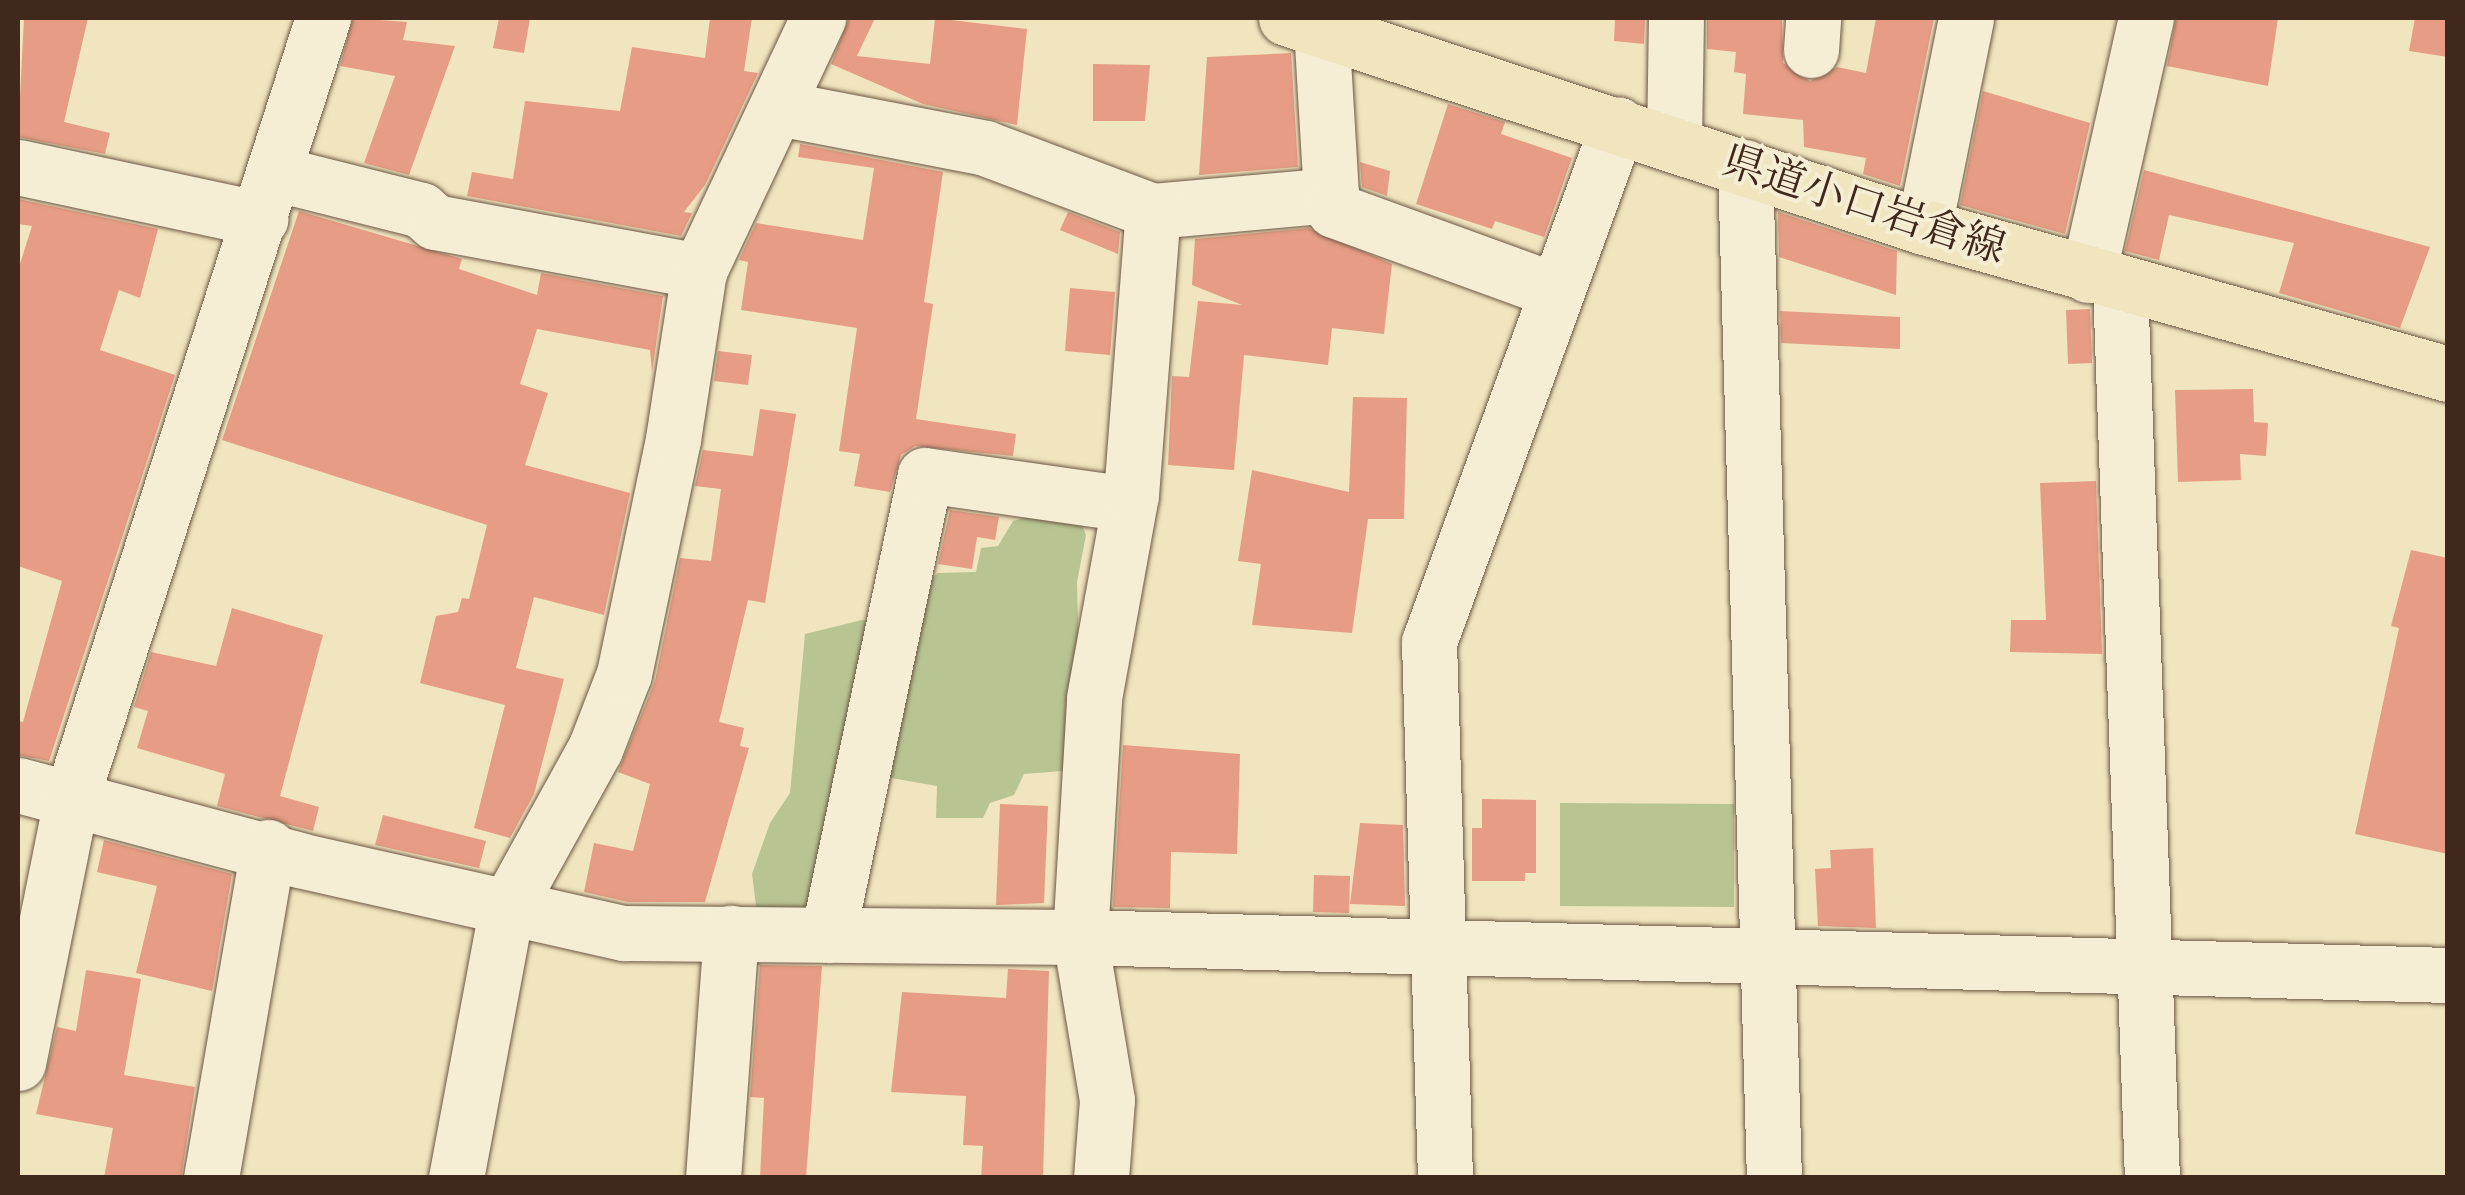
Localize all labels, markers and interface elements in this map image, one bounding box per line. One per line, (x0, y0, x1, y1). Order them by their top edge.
street label: 県道小口岩倉線 (1716, 136, 2012, 274)

